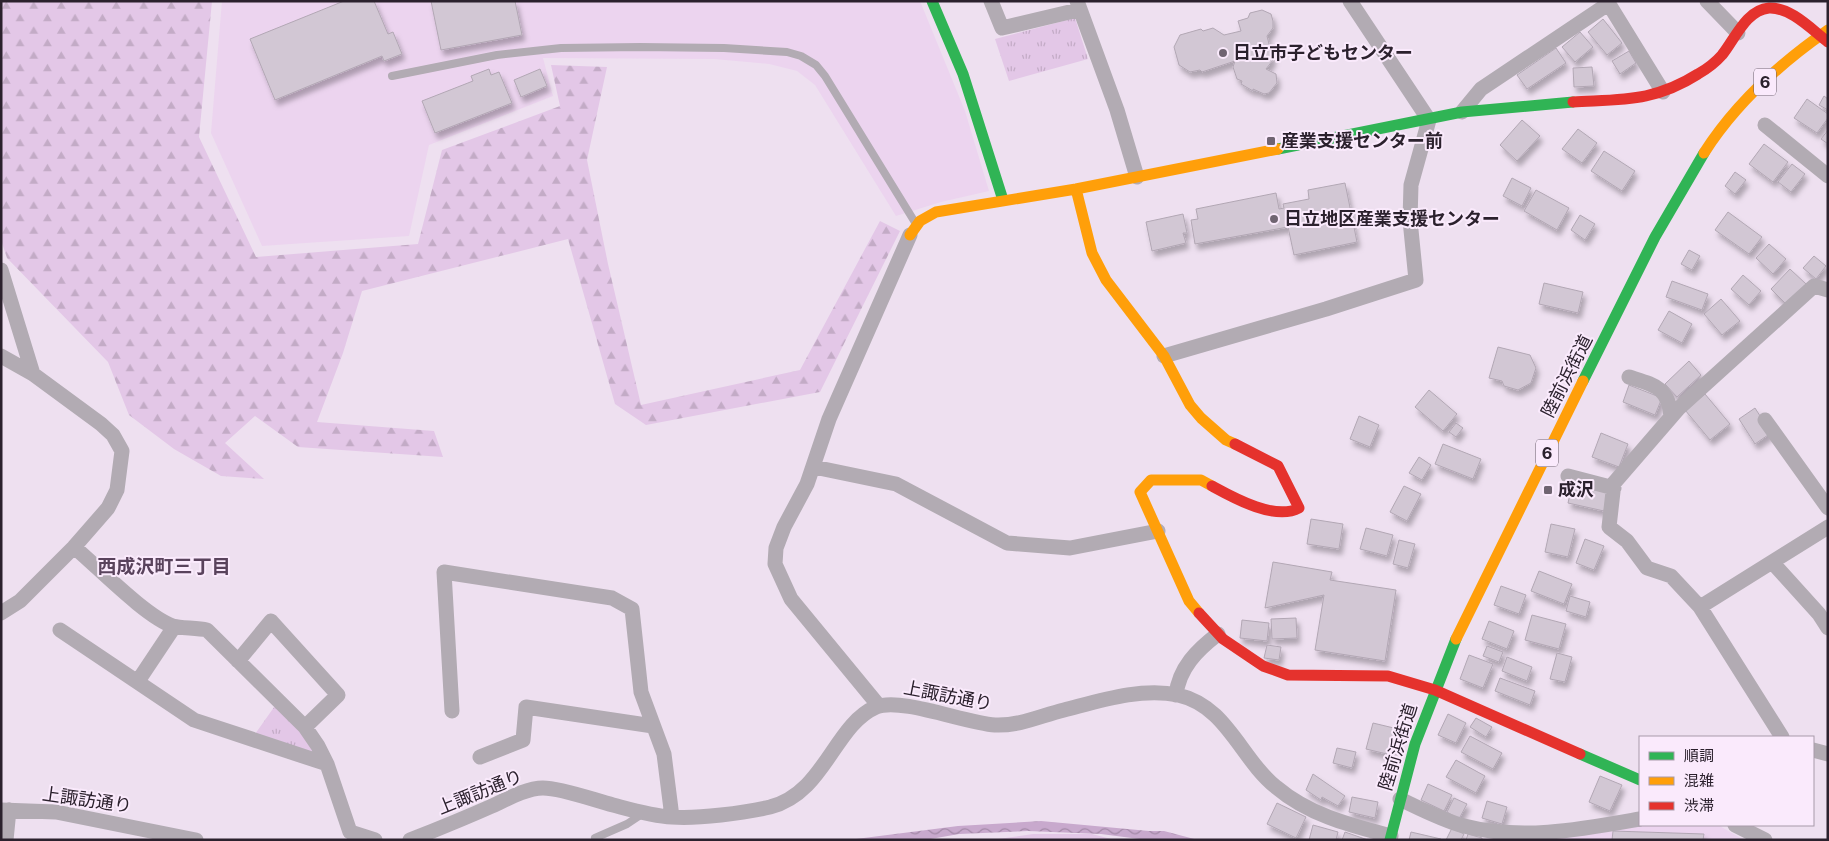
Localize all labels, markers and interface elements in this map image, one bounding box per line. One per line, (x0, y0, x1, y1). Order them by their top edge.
place label: 日立市子どもセンター (1233, 42, 1413, 63)
marker: 日立市子どもセンター (1217, 47, 1229, 59)
road number: 6 (1754, 68, 1776, 95)
place label: 産業支援センター前 (1281, 130, 1443, 151)
marker: 産業支援センター前 (1265, 135, 1277, 147)
place label: 日立地区産業支援センター (1284, 208, 1500, 229)
marker: 日立地区産業支援センター (1268, 213, 1280, 225)
street label: 陸前浜街道 (1537, 331, 1596, 421)
road number: 6 (1536, 439, 1558, 466)
place label: 成沢 (1558, 479, 1594, 500)
marker: 成沢 (1542, 484, 1554, 496)
district label: 西成沢町三丁目 (97, 555, 231, 577)
street label: 上諏訪通り (902, 677, 994, 714)
street label: 陸前浜街道 (1374, 701, 1421, 793)
legend (1639, 736, 1814, 826)
text: 順調 (1684, 747, 1714, 764)
street label: 上諏訪通り (434, 765, 525, 818)
text: 混雑 (1684, 772, 1714, 789)
street label: 上諏訪通り (41, 783, 133, 816)
text: 渋滞 (1684, 797, 1714, 814)

